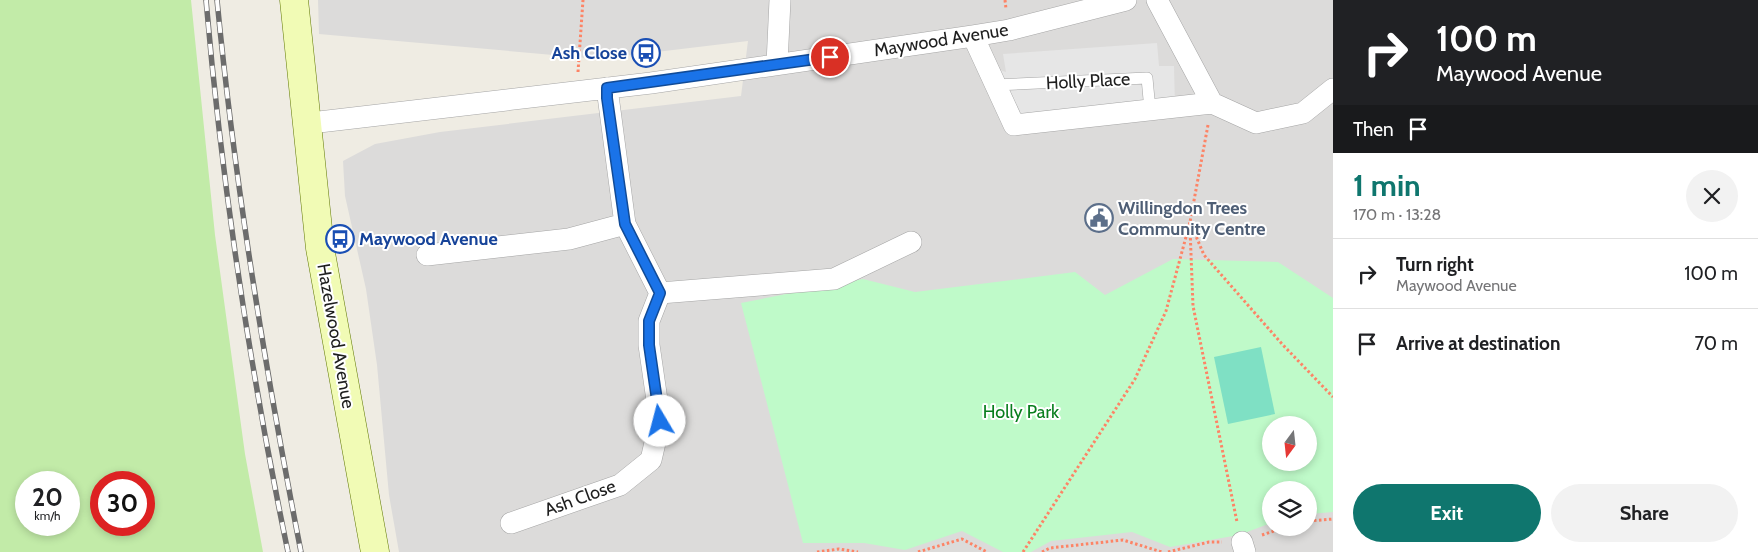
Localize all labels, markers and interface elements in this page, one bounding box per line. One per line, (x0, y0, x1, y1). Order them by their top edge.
text: 100 m (1436, 17, 1537, 60)
street label: Maywood Avenue (872, 19, 1010, 61)
icon: right (1353, 20, 1418, 85)
pin (809, 36, 851, 78)
bus stop icon: Ash Close (631, 38, 661, 68)
place label: Ash Close (551, 42, 627, 64)
icon: arrive (816, 43, 844, 71)
text: Maywood Avenue (1436, 60, 1602, 87)
street label: Holly Place (1045, 68, 1131, 94)
icon: arrive (1404, 115, 1432, 143)
text: Then (1353, 118, 1394, 141)
text: 1 min (1353, 167, 1421, 204)
button: close (1686, 170, 1738, 222)
place label: Willingdon Trees Community Centre (1118, 197, 1265, 240)
public building icon: Willingdon Trees Community Centre (1084, 203, 1114, 233)
text: 170 m · 13:28 (1353, 205, 1441, 224)
bus stop icon: Maywood Avenue (325, 224, 355, 254)
place label: Maywood Avenue (359, 228, 498, 250)
text: Turn right (1396, 253, 1474, 276)
icon: right (1353, 260, 1381, 288)
street label: Hazelwood Avenue (312, 262, 360, 410)
text: 100 m (1684, 262, 1738, 285)
text: Maywood Avenue (1396, 276, 1517, 295)
icon: arrive (1353, 330, 1381, 358)
text: Arrive at destination (1396, 332, 1560, 355)
text: 70 m (1694, 332, 1738, 355)
position arrow (633, 394, 685, 446)
park label: Holly Park (983, 401, 1060, 423)
north arrow (1262, 416, 1318, 471)
map controls (1262, 416, 1317, 536)
speed limit sign: 30 (90, 471, 155, 536)
street label: Ash Close (541, 475, 619, 521)
button: layers (1262, 481, 1317, 536)
text: 20 (32, 482, 63, 512)
button: Exit (1353, 484, 1541, 542)
button: Share (1551, 484, 1738, 542)
text: km/h (34, 508, 61, 523)

